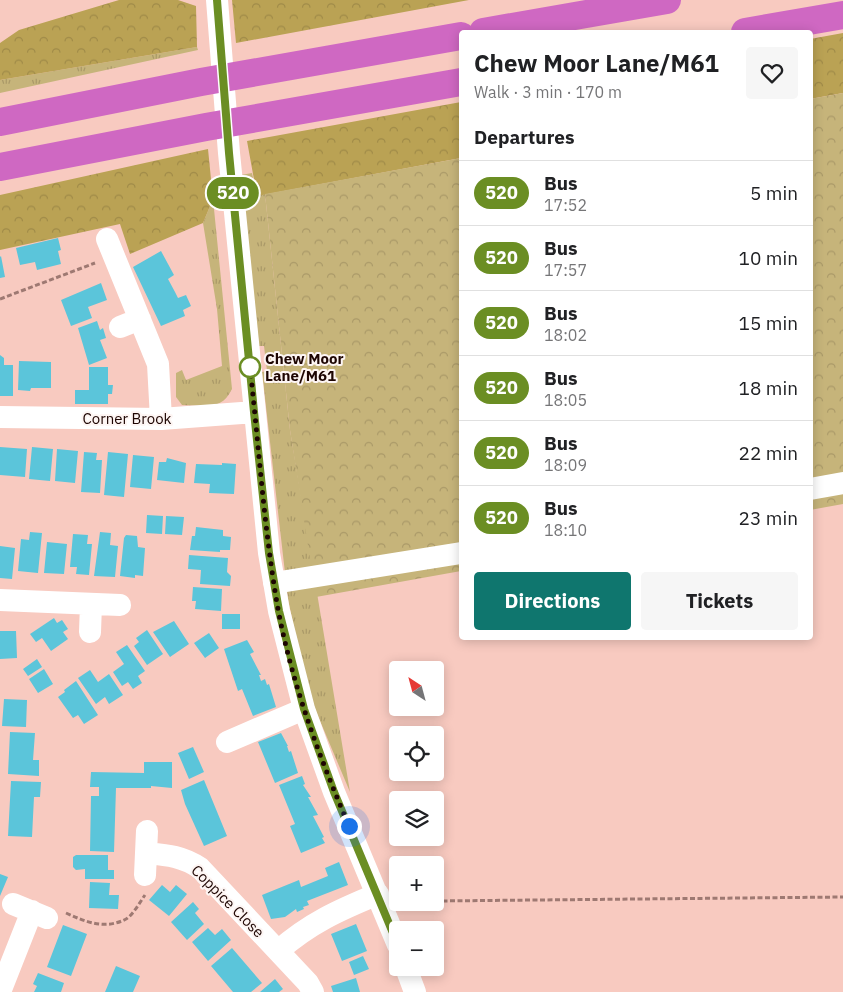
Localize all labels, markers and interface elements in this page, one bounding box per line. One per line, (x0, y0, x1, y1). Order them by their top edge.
text: Chew Moor Lane/M61 (474, 47, 719, 79)
button: heart (746, 47, 798, 99)
text: Walk · 3 min · 170 m (474, 82, 622, 102)
text: Departures (474, 125, 574, 149)
text: Bus (544, 171, 578, 195)
line badge: 520 (204, 177, 262, 209)
text: 520 (217, 181, 249, 204)
text: 520 (485, 181, 518, 204)
text: 5 min (750, 181, 798, 205)
text: 17:52 (544, 195, 587, 215)
text: Bus (544, 236, 578, 260)
text: 520 (485, 246, 518, 269)
text: 10 min (739, 246, 798, 270)
text: 17:57 (544, 260, 587, 280)
text: Bus (544, 301, 578, 325)
text: 520 (485, 311, 518, 334)
text: 15 min (739, 311, 798, 335)
text: 18:02 (544, 325, 587, 345)
place label: Chew Moor Lane/M61 (265, 349, 343, 385)
marker: Chew Moor Lane/M61 (239, 356, 261, 378)
text: Bus (544, 366, 578, 390)
text: 520 (485, 376, 518, 399)
text: 18 min (739, 376, 798, 400)
text: 18:05 (544, 390, 587, 410)
street label: Corner Brook (83, 409, 172, 428)
text: Bus (544, 431, 578, 455)
text: 520 (485, 441, 518, 464)
text: 22 min (739, 441, 798, 465)
text: 18:09 (544, 455, 587, 475)
text: Bus (544, 496, 578, 520)
text: 520 (485, 506, 518, 529)
text: 23 min (739, 506, 798, 530)
text: 18:10 (544, 520, 587, 540)
button: Directions (474, 572, 631, 630)
button: Tickets (641, 572, 798, 630)
north arrow (389, 661, 444, 716)
map controls (389, 661, 444, 976)
button: locate (389, 726, 444, 781)
button: layers (389, 791, 444, 846)
your location (337, 814, 362, 839)
button: + (389, 856, 444, 911)
street label: Coppice Close (188, 861, 268, 941)
button: − (389, 921, 444, 976)

